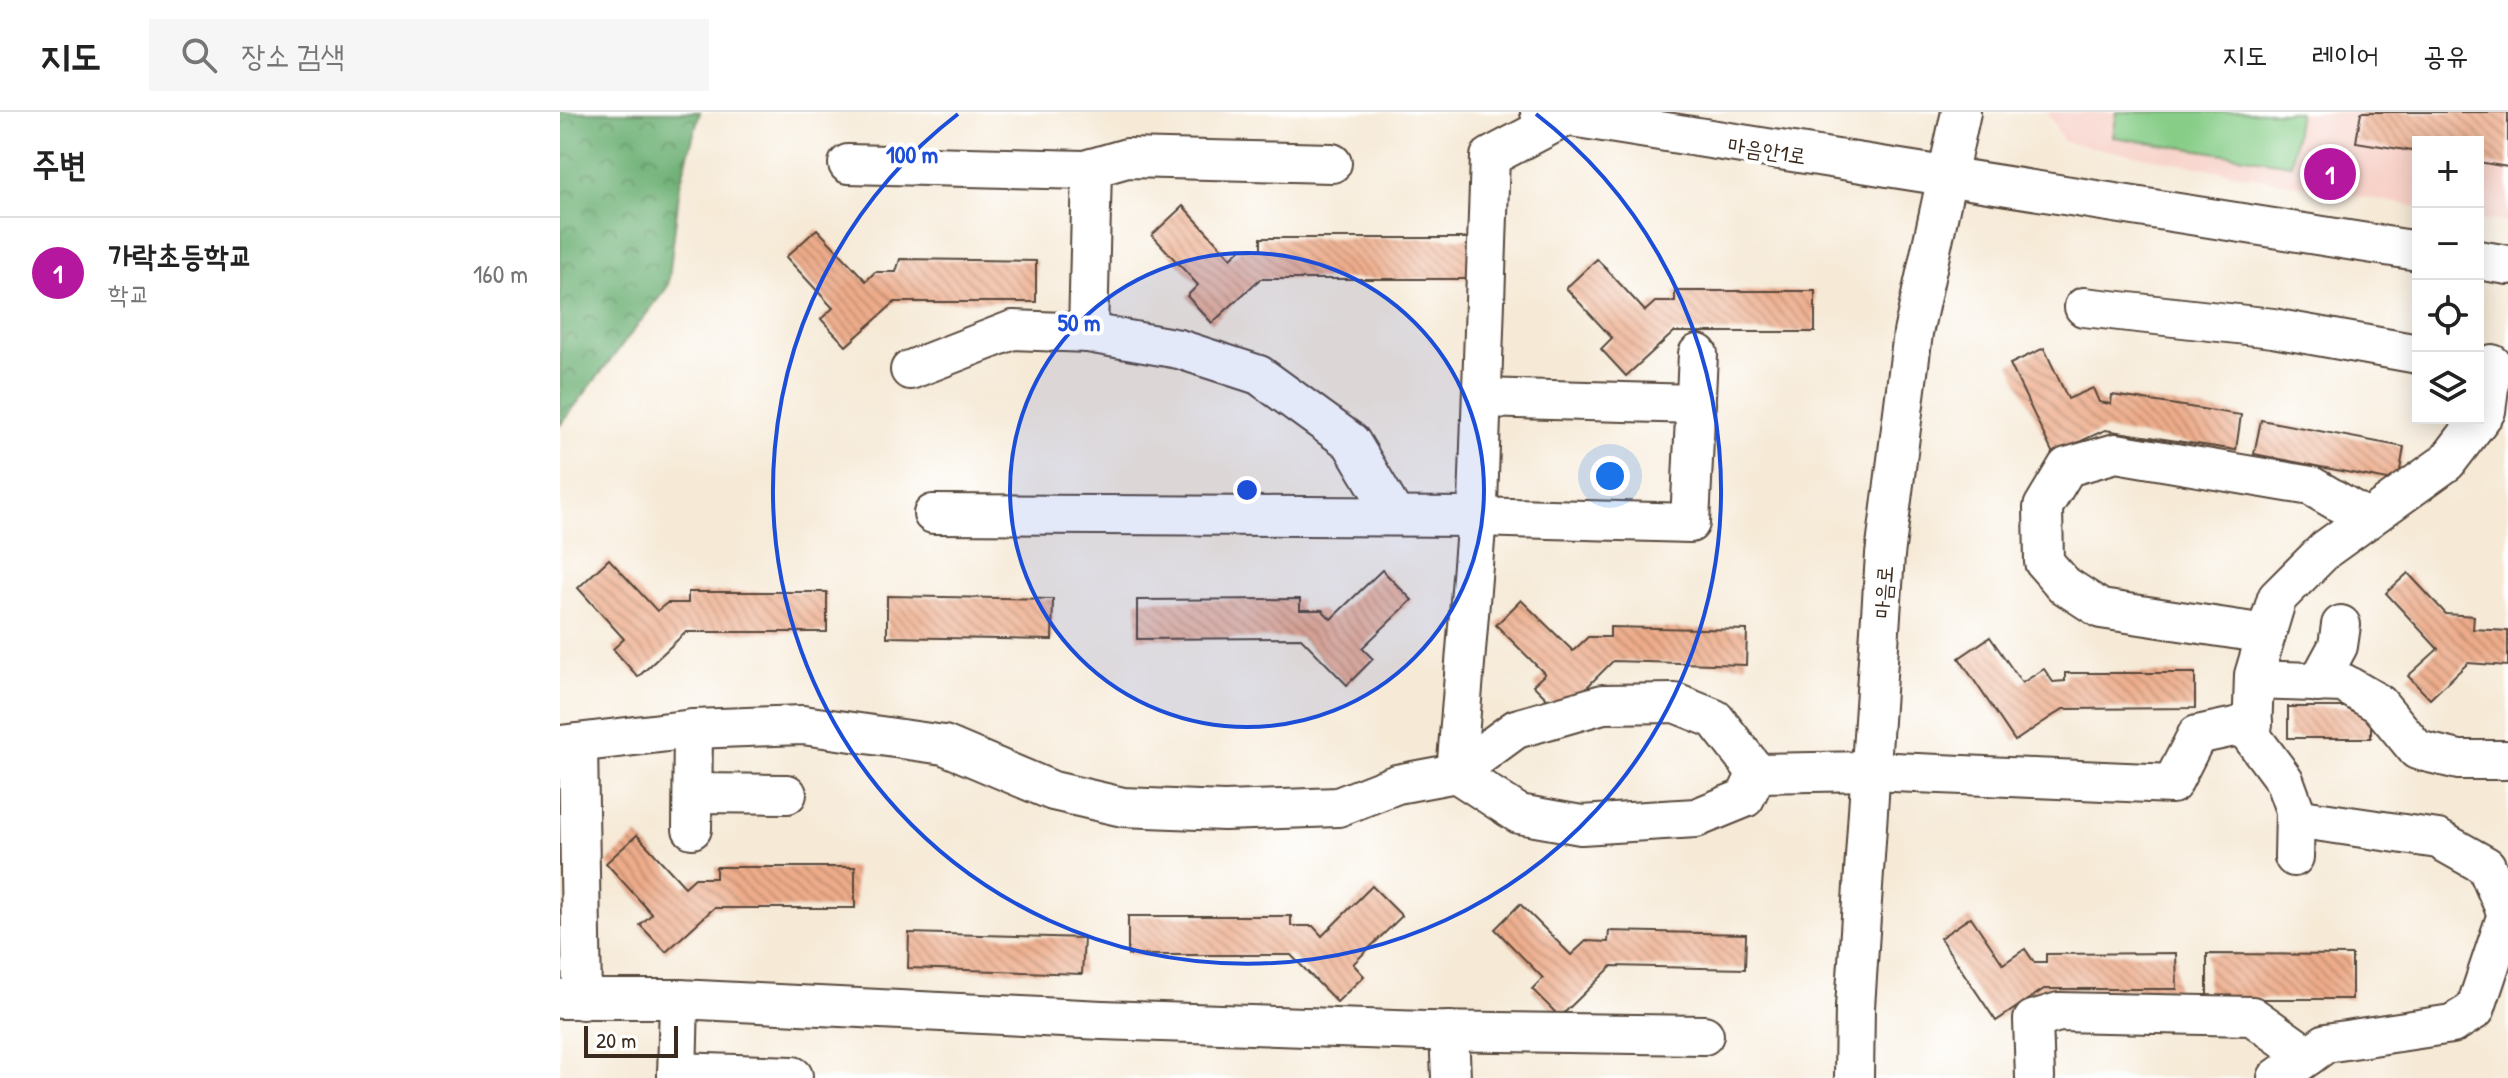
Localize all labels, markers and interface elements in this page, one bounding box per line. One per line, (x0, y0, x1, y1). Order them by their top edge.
search box (149, 19, 709, 91)
text: 지도 (40, 29, 101, 81)
icon: search (177, 33, 221, 77)
text: 장소 검색 (241, 35, 345, 75)
text: 지도 (2222, 36, 2267, 74)
text: 레이어 (2311, 36, 2379, 74)
text: 공유 (2423, 36, 2468, 74)
street label: 마음안1로 (1726, 129, 1808, 171)
map controls (2412, 136, 2484, 424)
button: + (2412, 136, 2484, 208)
text: 100 m (886, 138, 938, 170)
text: 주변 (32, 141, 87, 187)
pin: 1 (2304, 144, 2356, 204)
button: − (2412, 208, 2484, 280)
text: 가락초등학교 (108, 235, 253, 275)
text: 1 (53, 256, 63, 291)
text: 160 m (473, 256, 528, 291)
text: 학교 (108, 276, 150, 311)
button: locate (2412, 280, 2484, 352)
text: 50 m (1058, 306, 1100, 338)
button: layers (2412, 352, 2484, 424)
your location (1590, 456, 1630, 496)
centre of rings (1233, 476, 1261, 504)
street label: 마음로 (1866, 564, 1900, 620)
scale bar (584, 1022, 678, 1058)
text: 20 m (596, 1025, 636, 1055)

